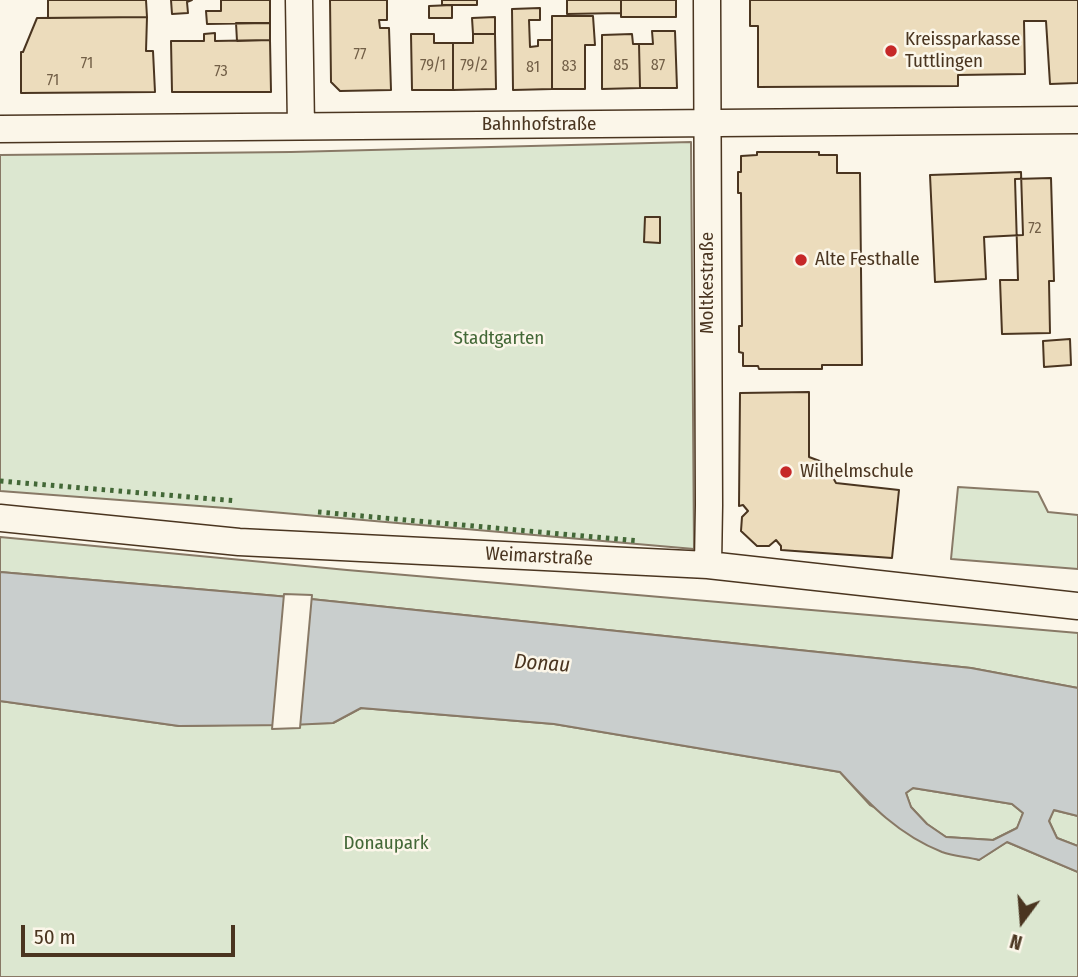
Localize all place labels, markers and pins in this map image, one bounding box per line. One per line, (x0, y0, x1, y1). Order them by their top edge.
place label: Kreissparkasse Tuttlingen (905, 29, 1020, 73)
marker: Kreissparkasse Tuttlingen (883, 43, 899, 59)
place label: Alte Festhalle (815, 249, 920, 271)
marker: Alte Festhalle (793, 252, 809, 268)
place label: Wilhelmschule (800, 461, 914, 483)
marker: Wilhelmschule (778, 464, 794, 480)

